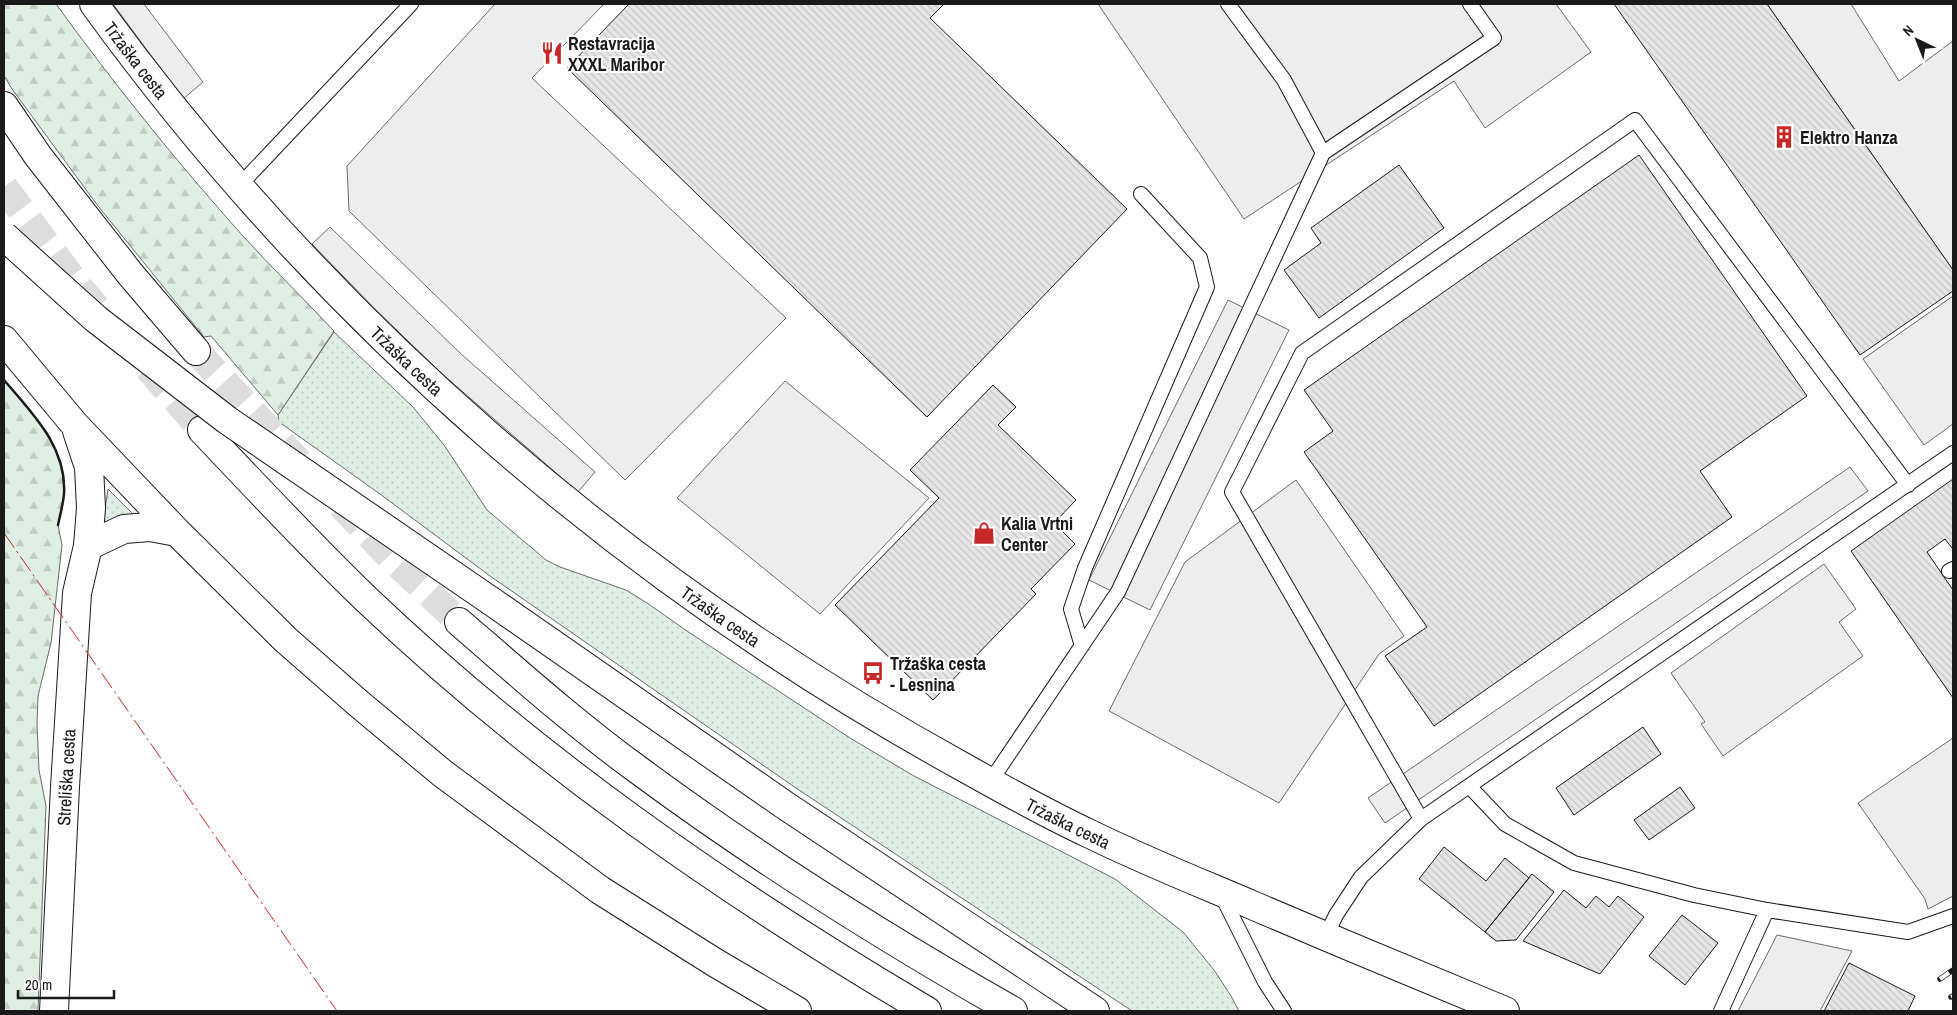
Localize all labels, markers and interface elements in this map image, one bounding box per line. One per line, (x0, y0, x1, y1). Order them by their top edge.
north arrow (1892, 15, 1942, 65)
street label: Tržaška cesta (98, 16, 174, 104)
text: N (1899, 21, 1917, 40)
place label: Restavracija XXXL Maribor (568, 31, 665, 77)
restaurant icon: Restavracija XXXL Maribor (539, 40, 565, 66)
building icon: Elektro Hanza (1771, 124, 1797, 150)
place label: Elektro Hanza (1800, 125, 1898, 150)
street label: Tržaška cesta (365, 320, 449, 401)
place label: Kalia Vrtni Center (1001, 511, 1073, 557)
shop icon: Kalia Vrtni Center (971, 520, 997, 546)
street label: Tržaška cesta (676, 580, 765, 652)
place label: Tržaška cesta - Lesnina (890, 651, 987, 697)
bus stop icon: Tržaška cesta - Lesnina (860, 660, 886, 686)
street label: Streliška cesta (51, 728, 81, 826)
street label: Tržaška cesta (1022, 791, 1115, 855)
scale bar (18, 968, 114, 1000)
text: 20 m (25, 974, 52, 995)

